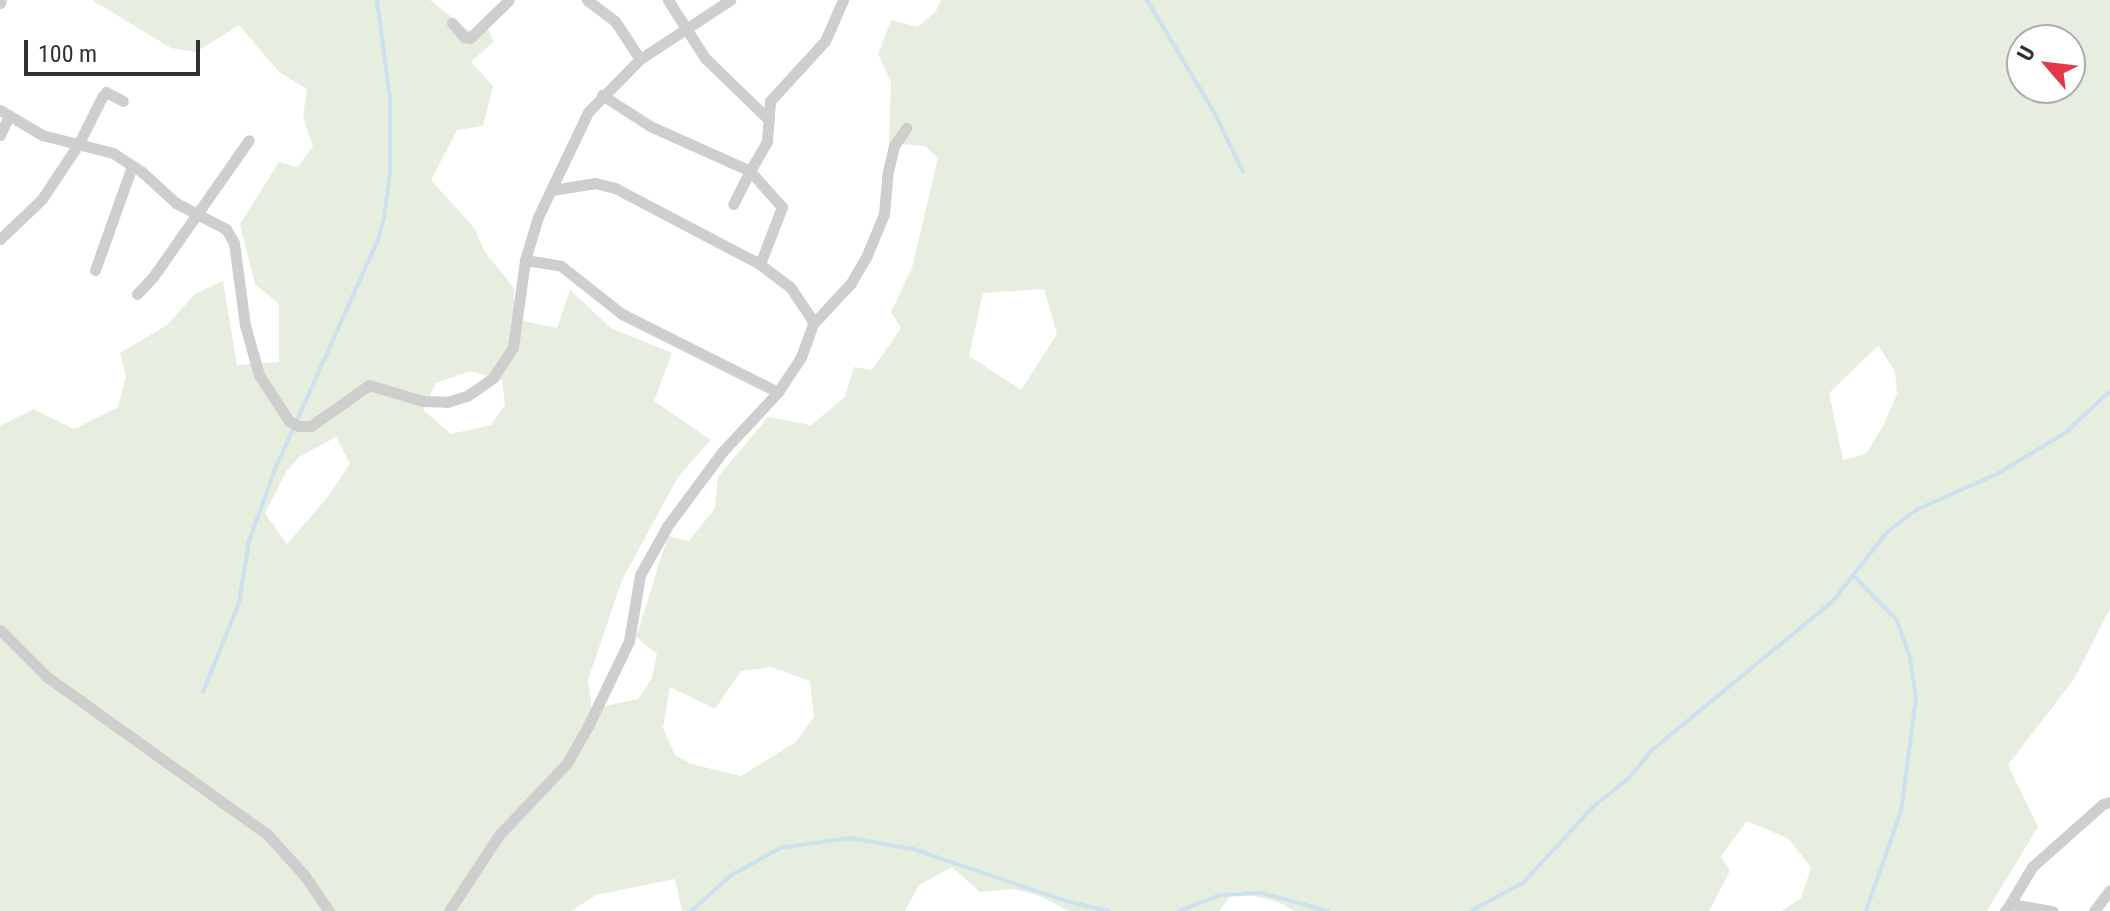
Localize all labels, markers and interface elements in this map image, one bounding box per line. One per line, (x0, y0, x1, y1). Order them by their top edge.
scale bar (28, 24, 204, 74)
north arrow (2006, 24, 2086, 104)
text: 100 m (38, 40, 97, 68)
text: U (2012, 42, 2040, 65)

